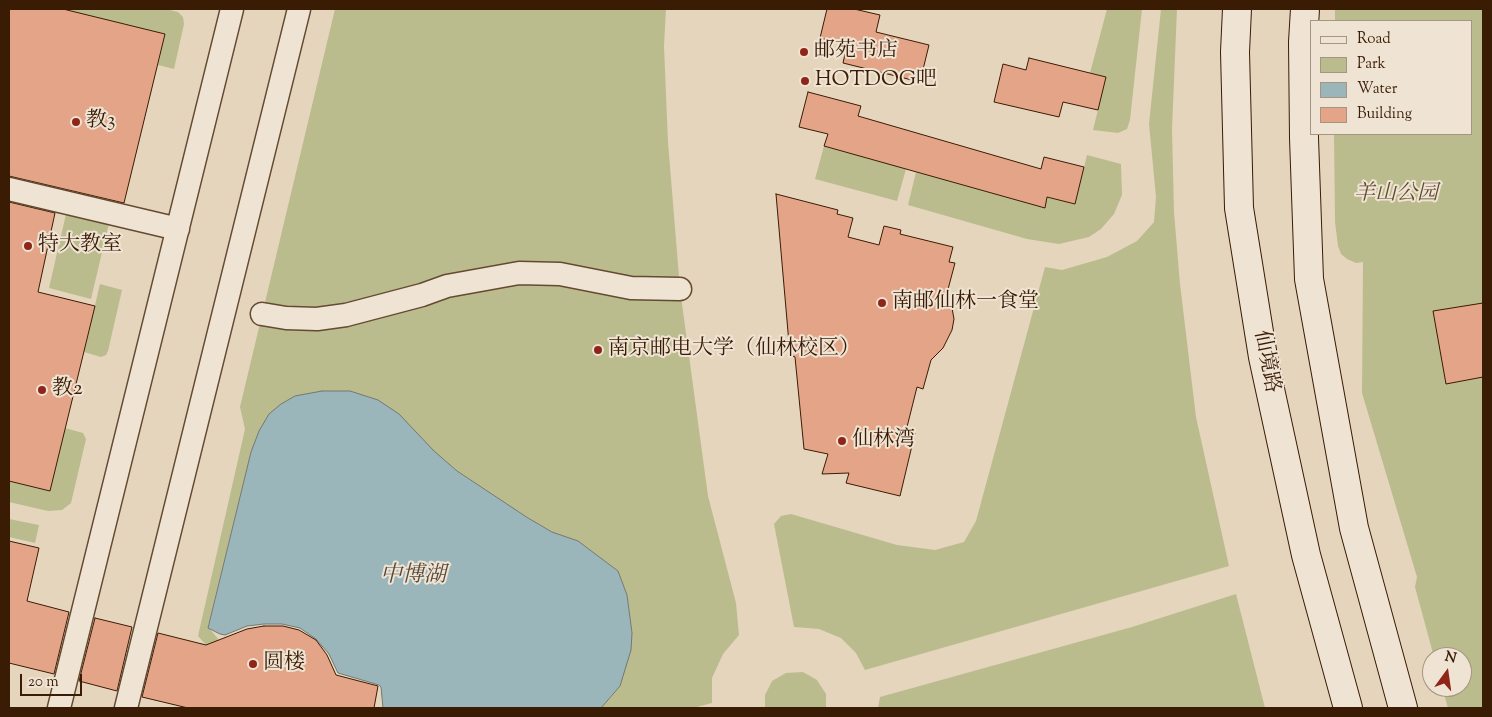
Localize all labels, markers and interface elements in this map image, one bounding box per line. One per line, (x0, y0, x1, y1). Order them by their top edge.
legend (1310, 20, 1472, 135)
text: Road (1357, 29, 1391, 50)
place label: 邮苑书店 (814, 39, 898, 65)
marker: 邮苑书店 (798, 46, 810, 58)
text: Park (1357, 54, 1386, 75)
place label: HOTDOG吧 (815, 68, 937, 94)
marker: HOTDOG吧 (799, 75, 811, 87)
text: Water (1357, 79, 1397, 100)
text: Building (1357, 104, 1412, 125)
place label: 教3 (86, 109, 115, 135)
marker: 教3 (70, 116, 82, 128)
park label: 羊山公园 (1354, 182, 1438, 208)
place label: 特大教室 (38, 233, 122, 259)
marker: 特大教室 (22, 240, 34, 252)
place label: 南邮仙林一食堂 (892, 290, 1039, 316)
marker: 南邮仙林一食堂 (876, 297, 888, 309)
street label: 仙境路 (1247, 329, 1283, 395)
place label: 南京邮电大学（仙林校区） (608, 337, 860, 363)
marker: 南京邮电大学（仙林校区） (592, 344, 604, 356)
place label: 教2 (52, 377, 83, 403)
marker: 教2 (36, 384, 48, 396)
place label: 仙林湾 (852, 428, 915, 454)
marker: 仙林湾 (836, 435, 848, 447)
water label: 中博湖 (380, 564, 446, 590)
north arrow (1422, 647, 1472, 697)
text: N (1443, 647, 1458, 669)
place label: 圆楼 (263, 651, 305, 677)
marker: 圆楼 (247, 658, 259, 670)
scale bar (22, 664, 85, 696)
text: 20 m (28, 672, 59, 693)

